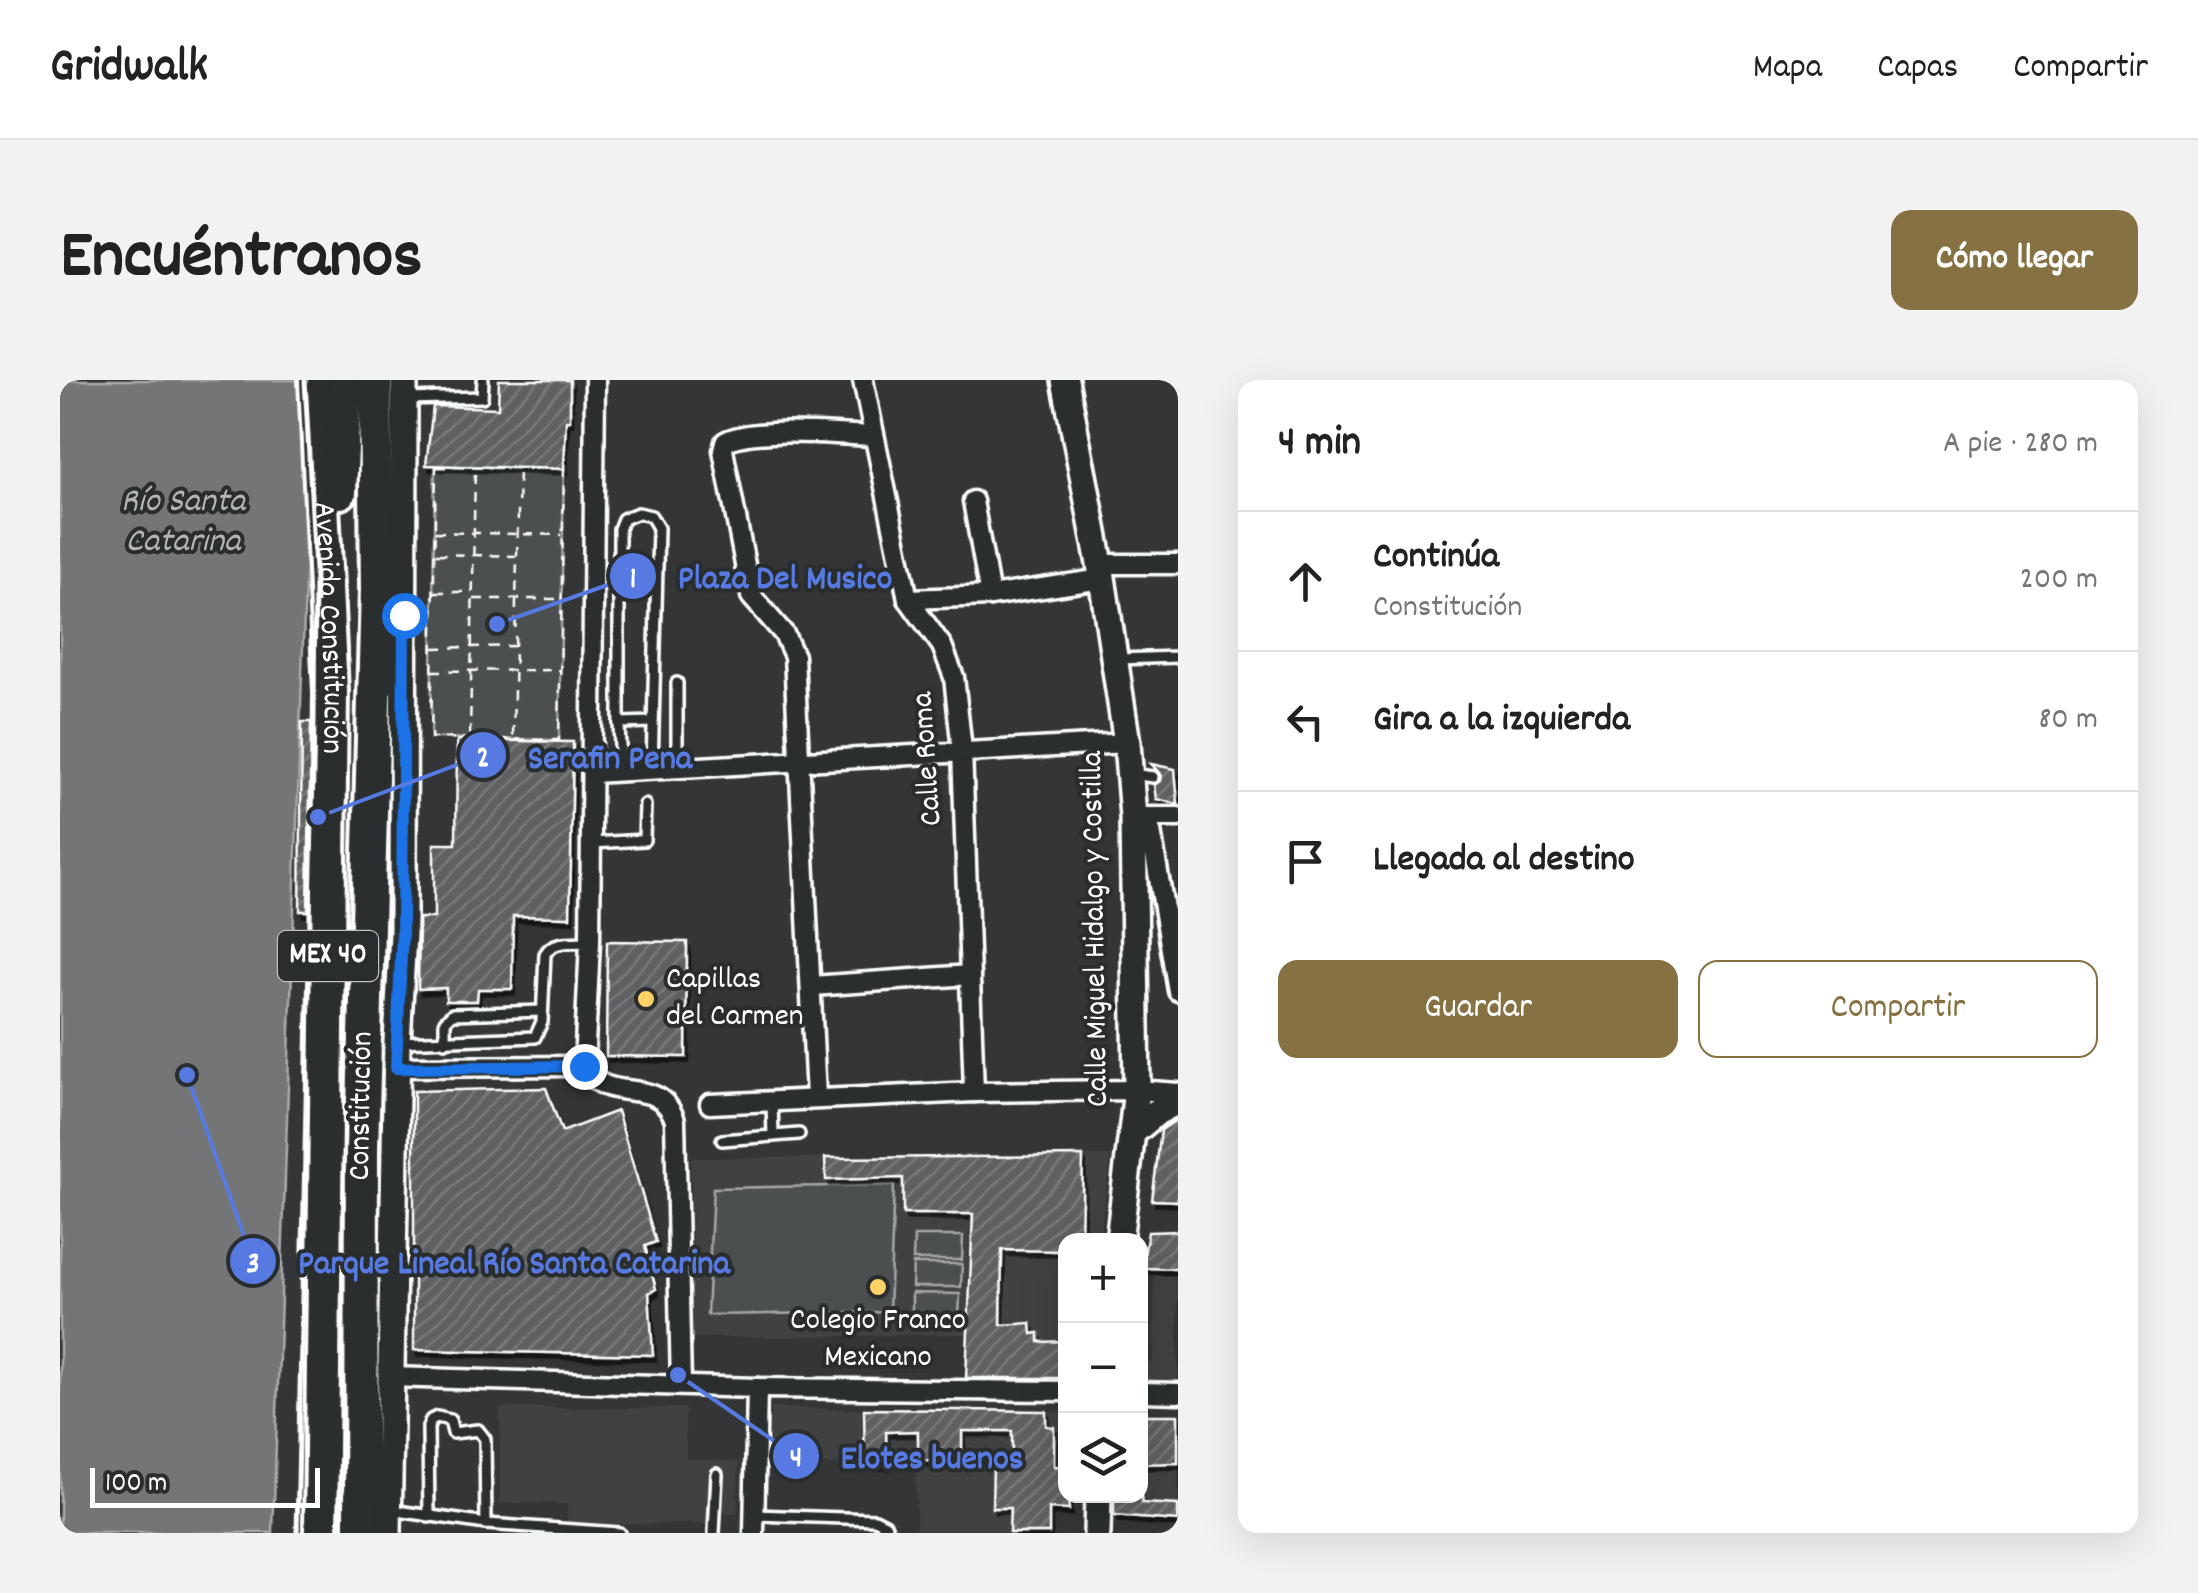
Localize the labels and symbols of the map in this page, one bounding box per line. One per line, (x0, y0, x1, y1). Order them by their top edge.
water label: Río Santa Catarina (121, 478, 247, 568)
street label: Avenida Constitución (299, 501, 354, 754)
callout: Plaza Del Musico (608, 544, 912, 609)
text: Plaza Del Musico (678, 556, 892, 606)
text: 1 (630, 560, 636, 603)
route start (382, 593, 428, 639)
street label: Calle Roma (901, 689, 957, 828)
callout: Serafin Pena (458, 723, 712, 788)
text: Serafin Pena (528, 736, 694, 786)
text: 2 (476, 739, 490, 782)
street label: Calle Miguel Hidalgo y Costilla (1071, 750, 1123, 1107)
road number: MEX 40 (278, 931, 378, 981)
place label: Capillas del Carmen (666, 958, 804, 1041)
marker: Capillas del Carmen (635, 988, 657, 1010)
street label: Constitución (339, 1031, 387, 1181)
route end (562, 1044, 608, 1090)
callout: Parque Lineal Río Santa Catarina (228, 1229, 749, 1294)
text: Parque Lineal Río Santa Catarina (298, 1241, 732, 1291)
text: 3 (246, 1245, 260, 1288)
marker: Colegio Franco Mexicano (867, 1276, 889, 1298)
place label: Colegio Franco Mexicano (790, 1299, 966, 1382)
callout: Elotes buenos (771, 1423, 1044, 1488)
text: Elotes buenos (841, 1436, 1023, 1486)
text: 4 (790, 1439, 802, 1482)
scale bar (90, 1463, 320, 1508)

